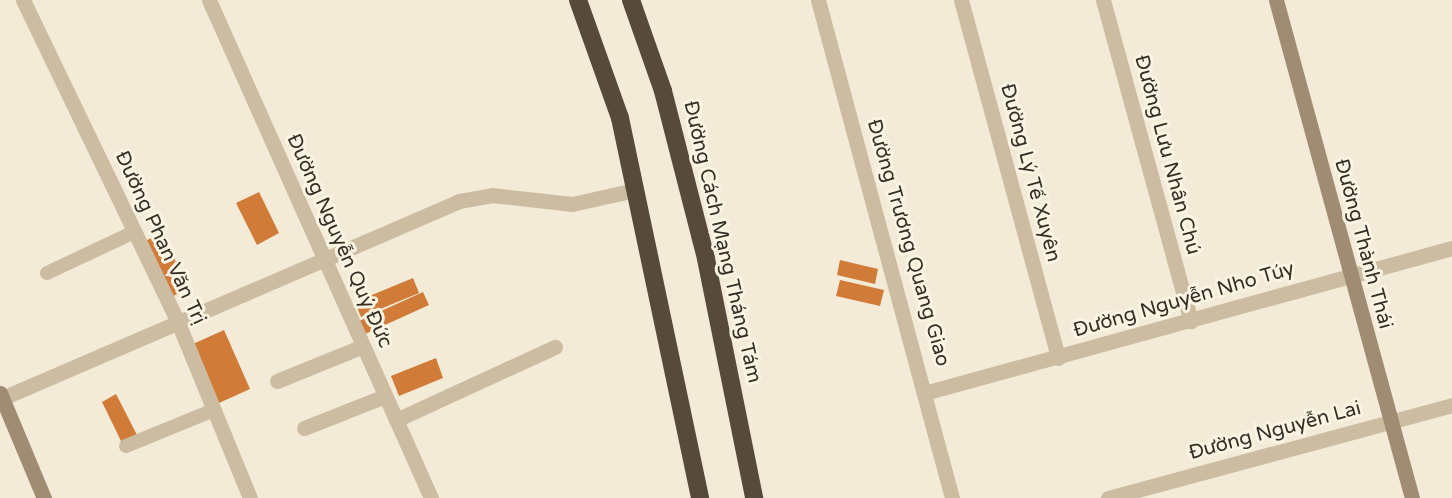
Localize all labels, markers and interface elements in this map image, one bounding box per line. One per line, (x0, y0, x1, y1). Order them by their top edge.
street label: Đường Lưu Nhân Chú (1129, 53, 1205, 257)
street label: Đường Lý Tế Xuyên (995, 81, 1065, 265)
street label: Đường Cách Mạng Tháng Tám (678, 99, 766, 385)
street label: Đường Trương Quang Giao (861, 117, 955, 369)
street label: Đường Nguyễn Quý Đức (281, 130, 397, 352)
street label: Đường Phan Văn Trị (109, 147, 211, 329)
street label: Đường Thành Thái (1329, 156, 1397, 332)
street label: Đường Nguyễn Nho Túy (1071, 257, 1297, 343)
street label: Đường Nguyễn Lai (1186, 396, 1364, 466)

